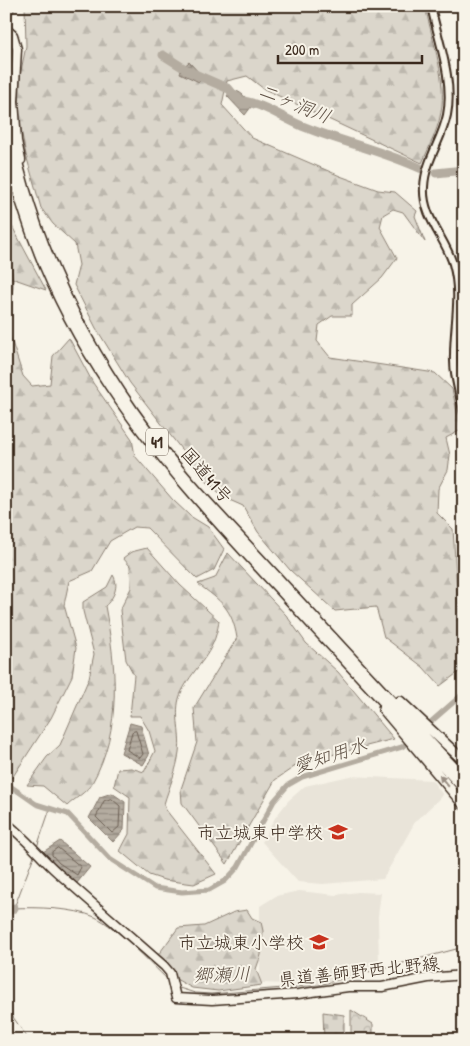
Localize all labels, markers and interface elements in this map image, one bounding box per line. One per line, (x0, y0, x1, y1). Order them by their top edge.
scale bar (278, 32, 421, 64)
text: 200 m (285, 39, 319, 60)
water label: 二ヶ洞川 (255, 77, 335, 129)
road number: 41 (146, 428, 168, 456)
street label: 国道41号 (175, 441, 239, 509)
water label: 愛知用水 (290, 731, 370, 779)
one-way arrow (438, 775, 449, 788)
place label: 市立城東中学校 (197, 820, 323, 845)
school or university icon: 市立城東中学校 (327, 821, 349, 843)
place label: 市立城東小学校 (178, 930, 304, 955)
school or university icon: 市立城東小学校 (308, 931, 330, 953)
street label: 県道善師野西北野線 (277, 950, 441, 992)
water label: 郷瀬川 (193, 961, 251, 987)

